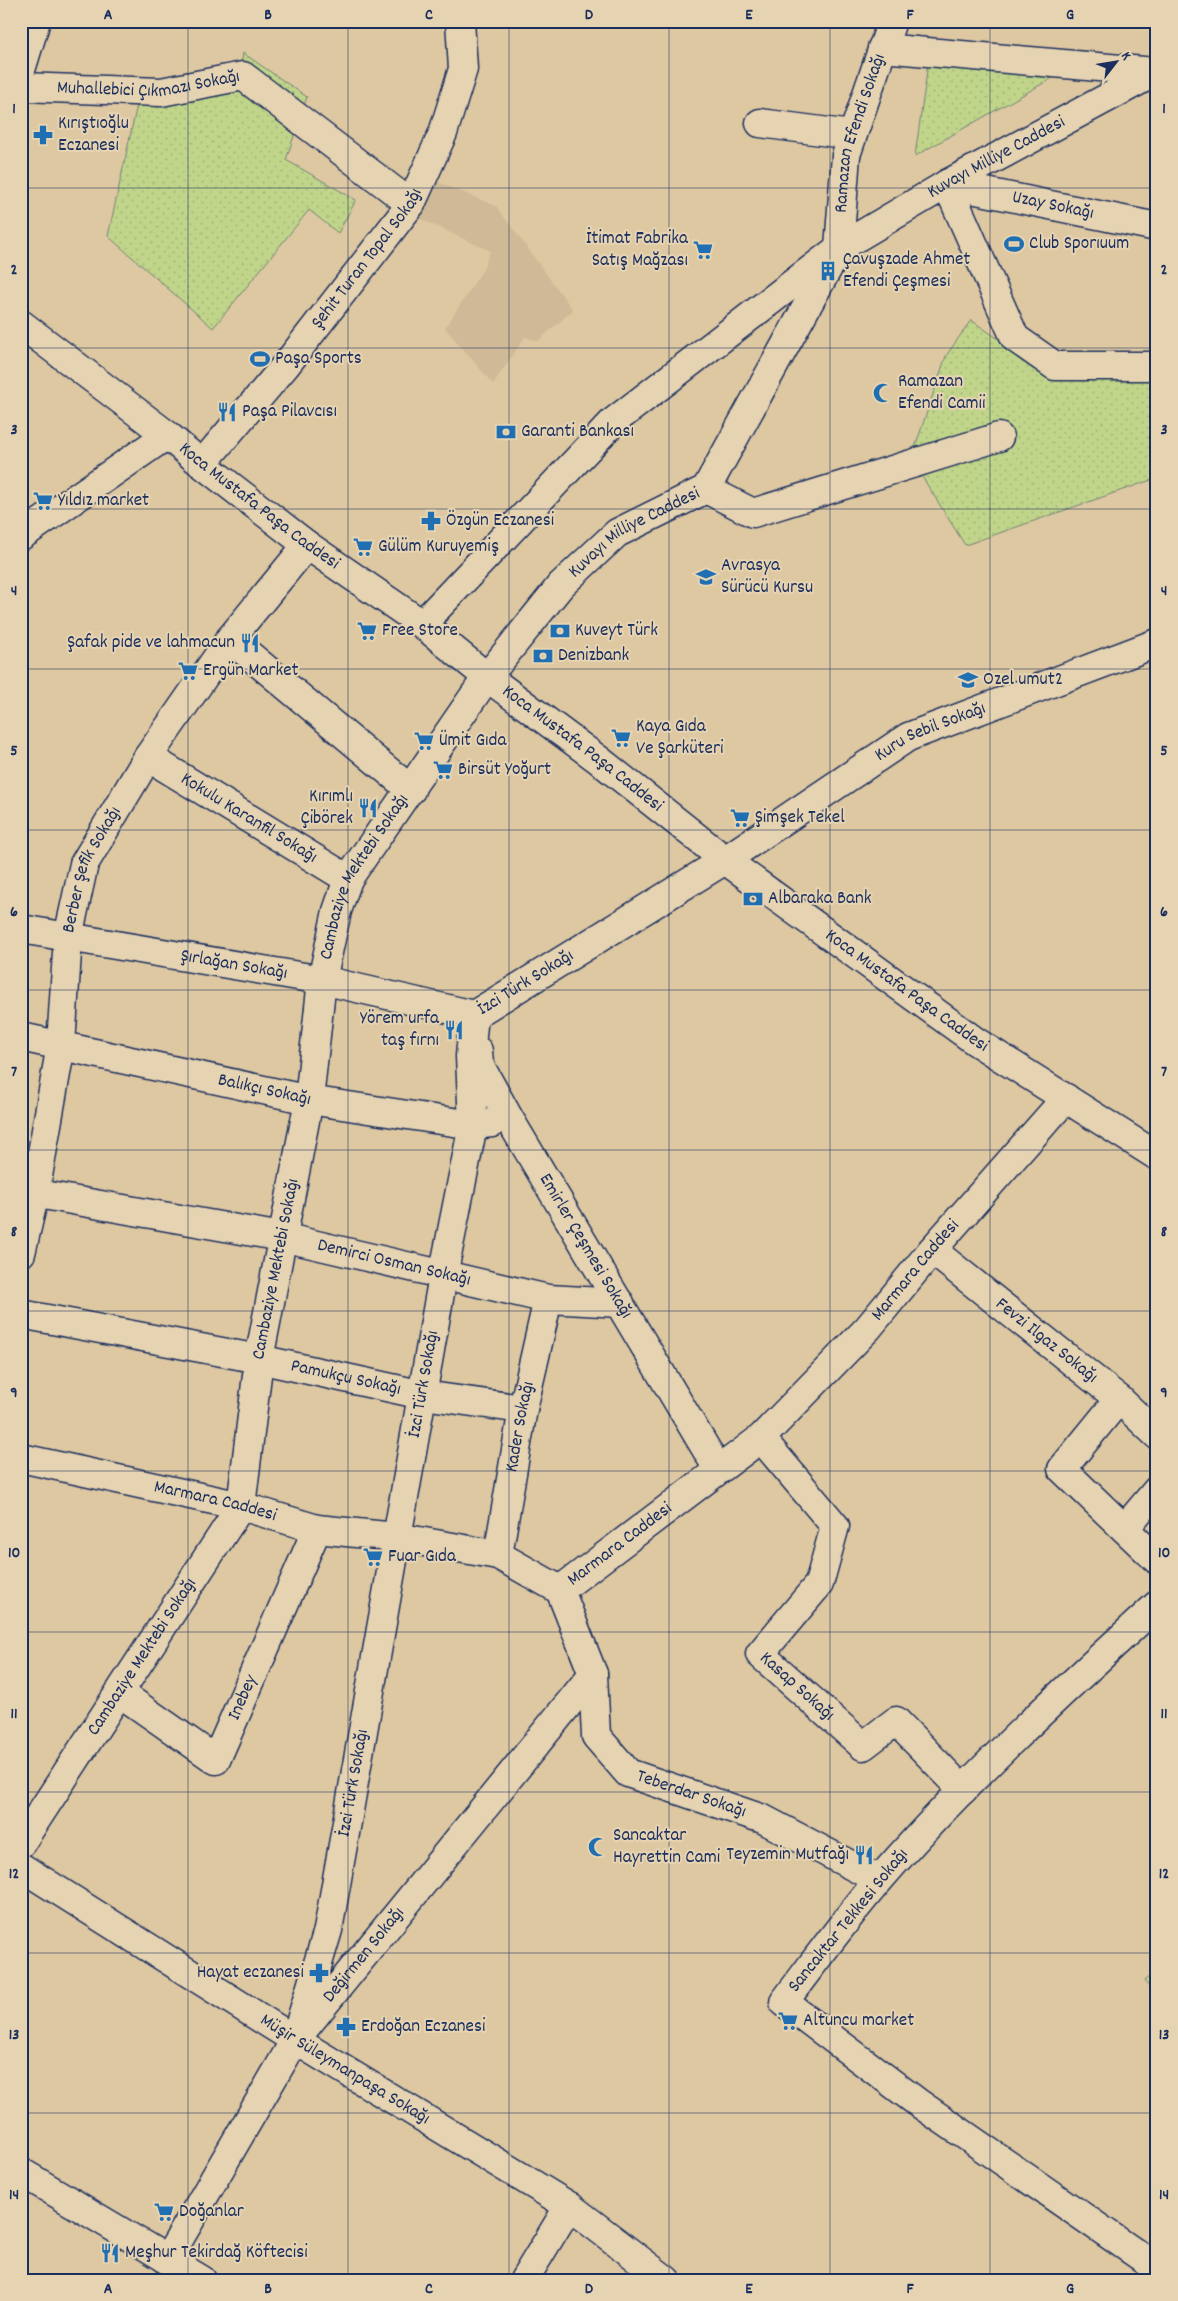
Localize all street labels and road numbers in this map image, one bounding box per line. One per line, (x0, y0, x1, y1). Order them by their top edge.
street label: Ramazan Efendi Sokağı (828, 50, 893, 214)
street label: Muhallebici Çıkmazı Sokağı (56, 63, 242, 106)
street label: Kuvayı Milliye Caddesi (923, 109, 1071, 206)
street label: Şehit Turan Topal Sokağı (305, 184, 430, 335)
street label: Uzay Sokağı (1010, 184, 1096, 227)
street label: Koca Mustafa Paşa Caddesi (173, 436, 345, 577)
street label: Kuvayı Milliye Caddesi (563, 480, 705, 585)
street label: Koca Mustafa Paşa Caddesi (496, 679, 669, 819)
street label: Kuru Sebil Sokağı (870, 695, 990, 769)
street label: Kokulu Karanfil Sokağı (175, 766, 322, 871)
street label: Cambaziye Mektebi Sokağı (313, 789, 416, 962)
street label: Berber Şefik Sokağı (56, 802, 129, 936)
street label: Koca Mustafa Paşa Caddesi (819, 923, 994, 1060)
street label: Şırlağan Sokağı (179, 943, 289, 987)
street label: İzci Türk Sokağı (473, 943, 579, 1023)
street label: Balıkçı Sokağı (215, 1067, 313, 1114)
street label: Emirler Çeşmesi Sokağı (531, 1169, 639, 1324)
street label: Cambaziye Mektebi Sokağı (246, 1176, 307, 1362)
street label: Marmara Caddesi (865, 1213, 967, 1327)
street label: Demirci Osman Sokağı (315, 1232, 473, 1294)
street label: Fevzi Ilgaz Sokağı (989, 1292, 1103, 1390)
street label: İzci Türk Sokağı (401, 1328, 447, 1440)
street label: Pamukçu Sokağı (288, 1353, 403, 1403)
street label: Kader Sokağı (499, 1379, 542, 1474)
street label: Marmara Caddesi (151, 1474, 280, 1530)
street label: Marmara Caddesi (562, 1496, 679, 1593)
street label: Cambaziye Mektebi Sokağı (81, 1573, 204, 1741)
street label: Kasap Sokağı (753, 1646, 841, 1728)
street label: Inebey (221, 1670, 265, 1725)
street label: İzci Türk Sokağı (331, 1727, 377, 1839)
street label: Teberdar Sokağı (633, 1763, 750, 1826)
street label: Sancaktar Tekkesi Sokağı (782, 1843, 916, 1999)
street label: Değirmen Sokağı (317, 1901, 412, 2009)
street label: Müşir Süleymanpaşa Sokağı (254, 2007, 435, 2132)

